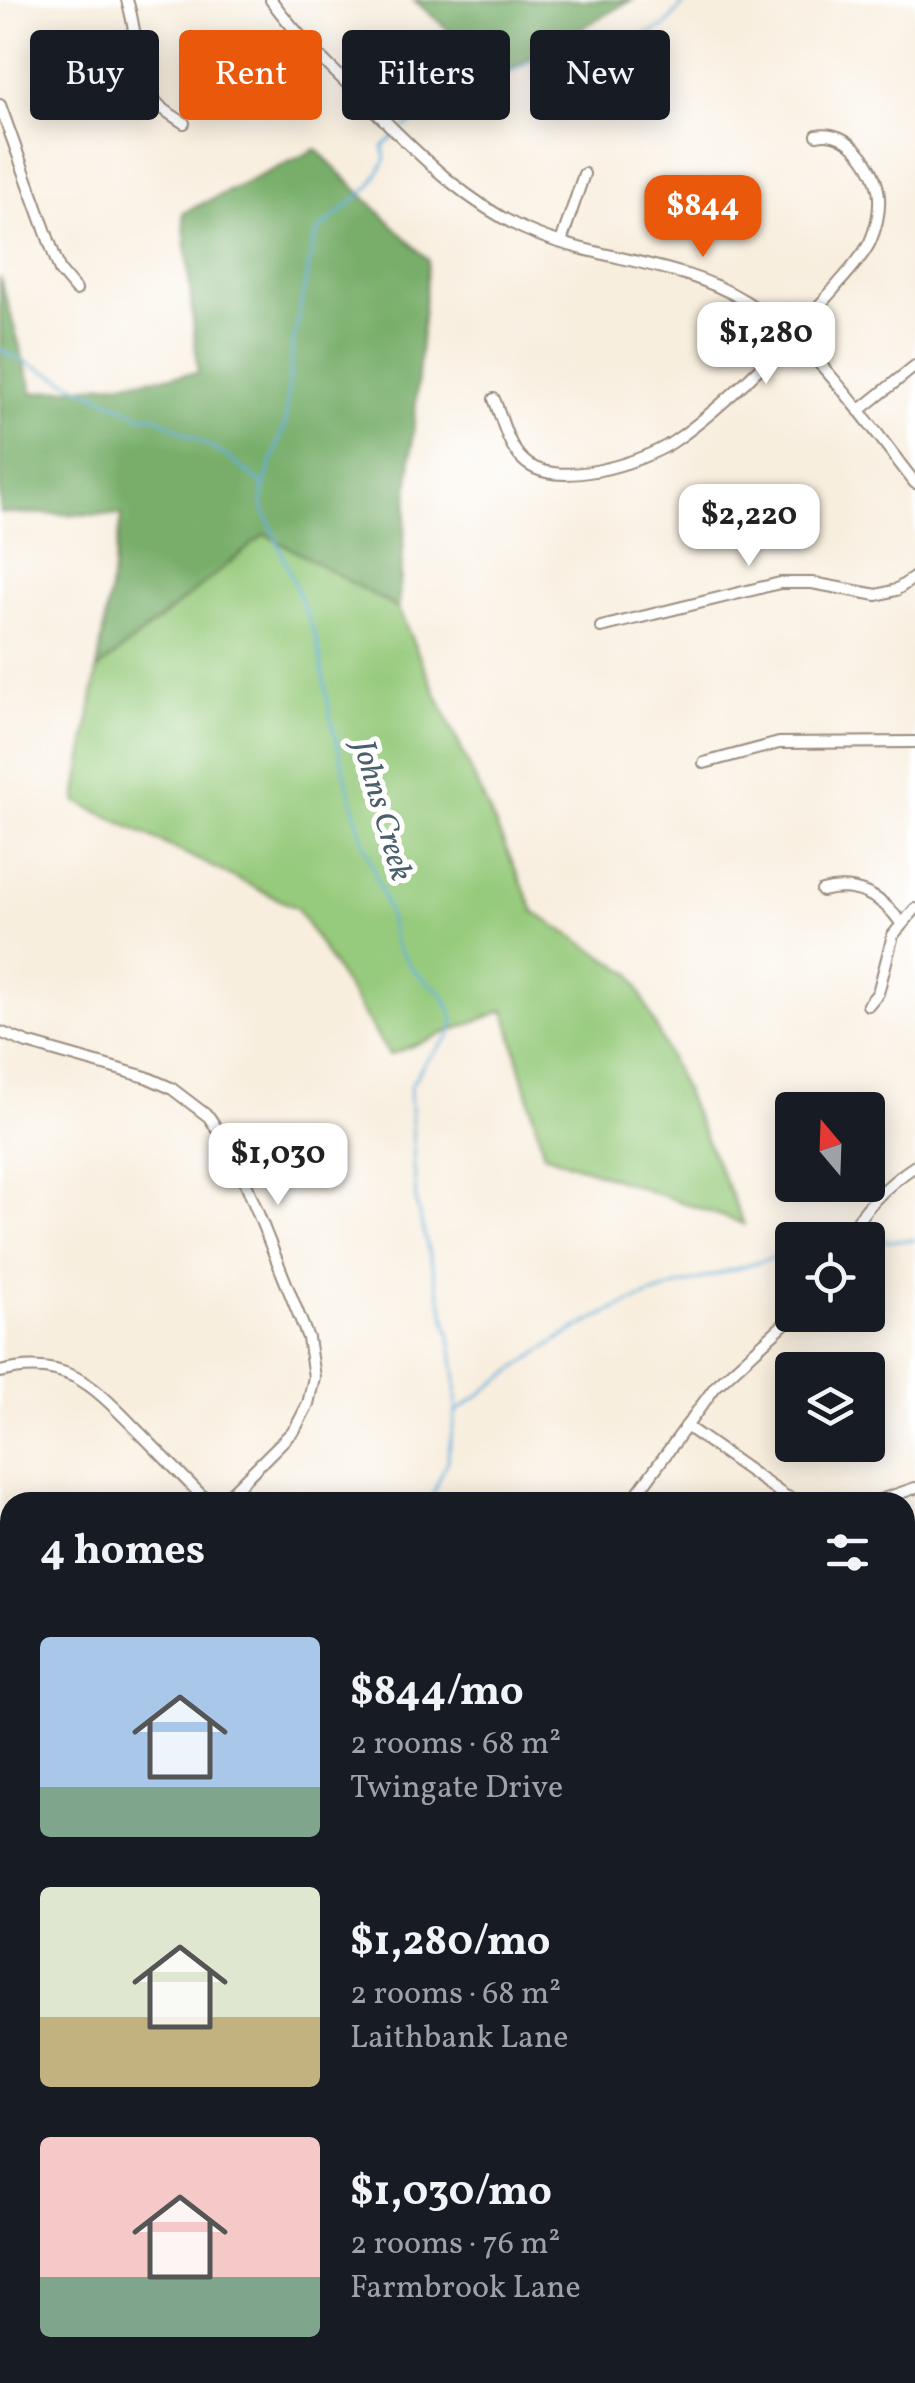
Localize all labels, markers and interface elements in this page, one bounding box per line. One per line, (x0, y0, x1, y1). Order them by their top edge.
chip: Buy (30, 30, 159, 120)
chip: Rent (179, 30, 322, 120)
chip: Filters (342, 30, 510, 120)
chip: New (530, 30, 670, 120)
pin: $844 (644, 175, 762, 260)
text: $844 (666, 185, 740, 229)
pin: $1,280 (685, 302, 847, 387)
text: $1,280 (719, 312, 813, 356)
pin: $2,220 (668, 484, 830, 569)
text: $2,220 (701, 494, 797, 538)
water label: Johns Creek (339, 733, 422, 886)
north arrow (775, 1092, 885, 1202)
map controls (775, 1092, 885, 1462)
pin: $1,030 (197, 1123, 359, 1208)
text: $1,030 (231, 1133, 325, 1177)
button: locate (775, 1222, 885, 1332)
button: layers (775, 1352, 885, 1462)
text: 4 homes (40, 1523, 205, 1582)
icon: filters (820, 1525, 875, 1580)
text: $844/mo (350, 1664, 524, 1723)
icon: home (120, 1677, 240, 1797)
text: 2 rooms · 68 m² (350, 1723, 561, 1767)
text: Twingate Drive (350, 1767, 563, 1811)
text: $1,280/mo (350, 1914, 551, 1973)
icon: home (120, 1927, 240, 2047)
text: 2 rooms · 68 m² (350, 1973, 561, 2017)
text: Laithbank Lane (350, 2017, 568, 2061)
text: $1,030/mo (350, 2164, 552, 2223)
icon: home (120, 2177, 240, 2297)
text: 2 rooms · 76 m² (350, 2223, 560, 2267)
text: Farmbrook Lane (350, 2267, 581, 2311)

